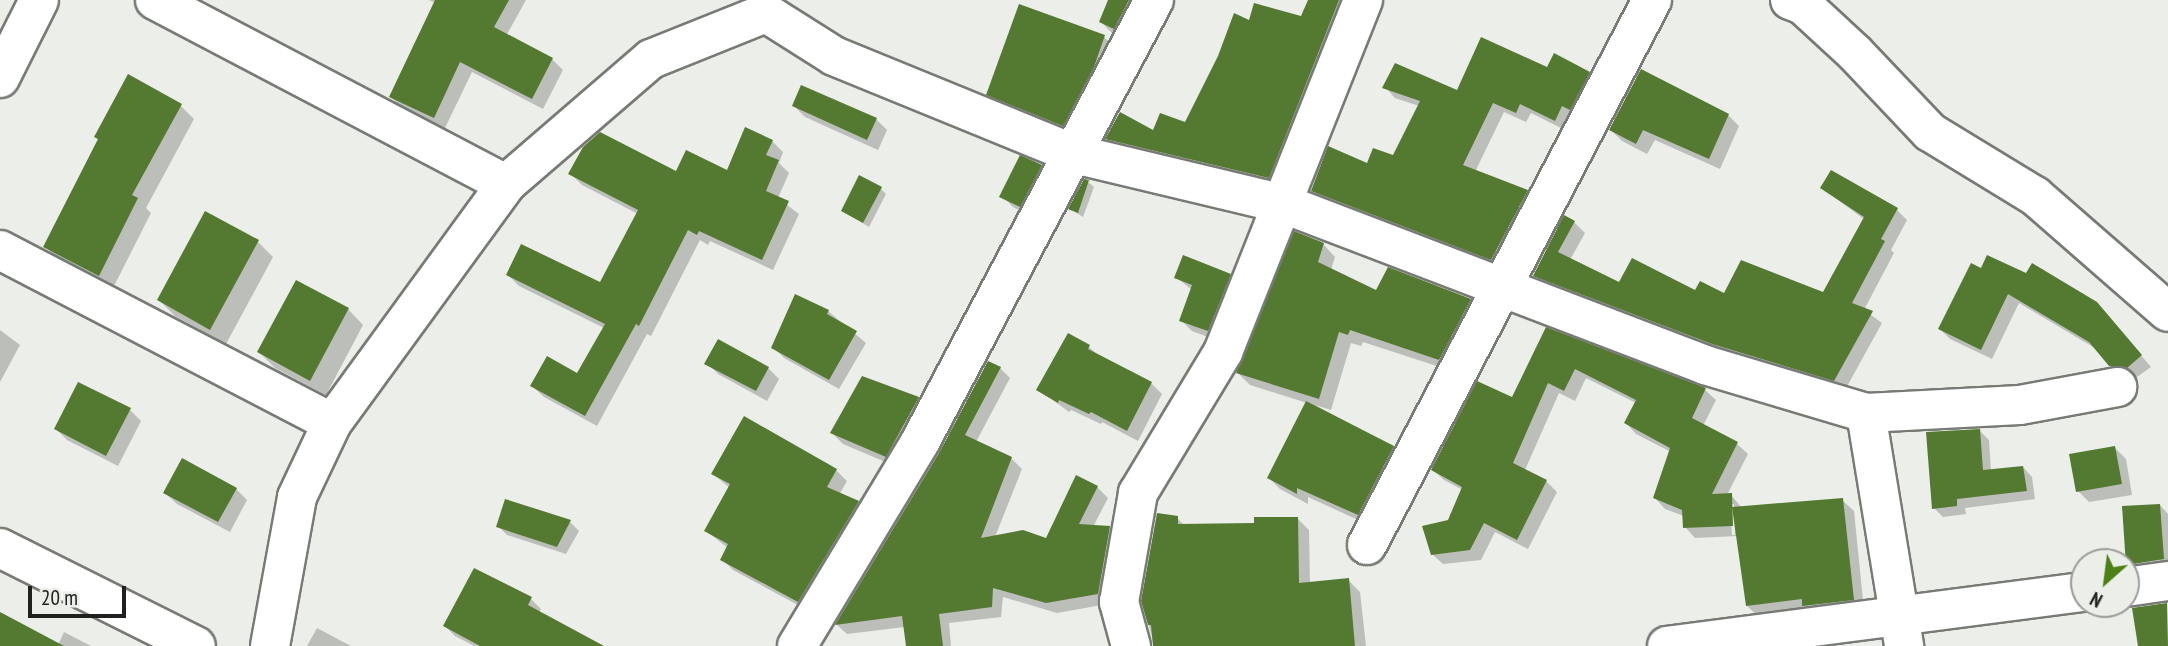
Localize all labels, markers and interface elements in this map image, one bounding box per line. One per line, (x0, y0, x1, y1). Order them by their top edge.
north arrow (2070, 548, 2140, 618)
scale bar (32, 572, 130, 616)
text: 20 m (41, 584, 78, 611)
text: N (2086, 587, 2106, 613)

